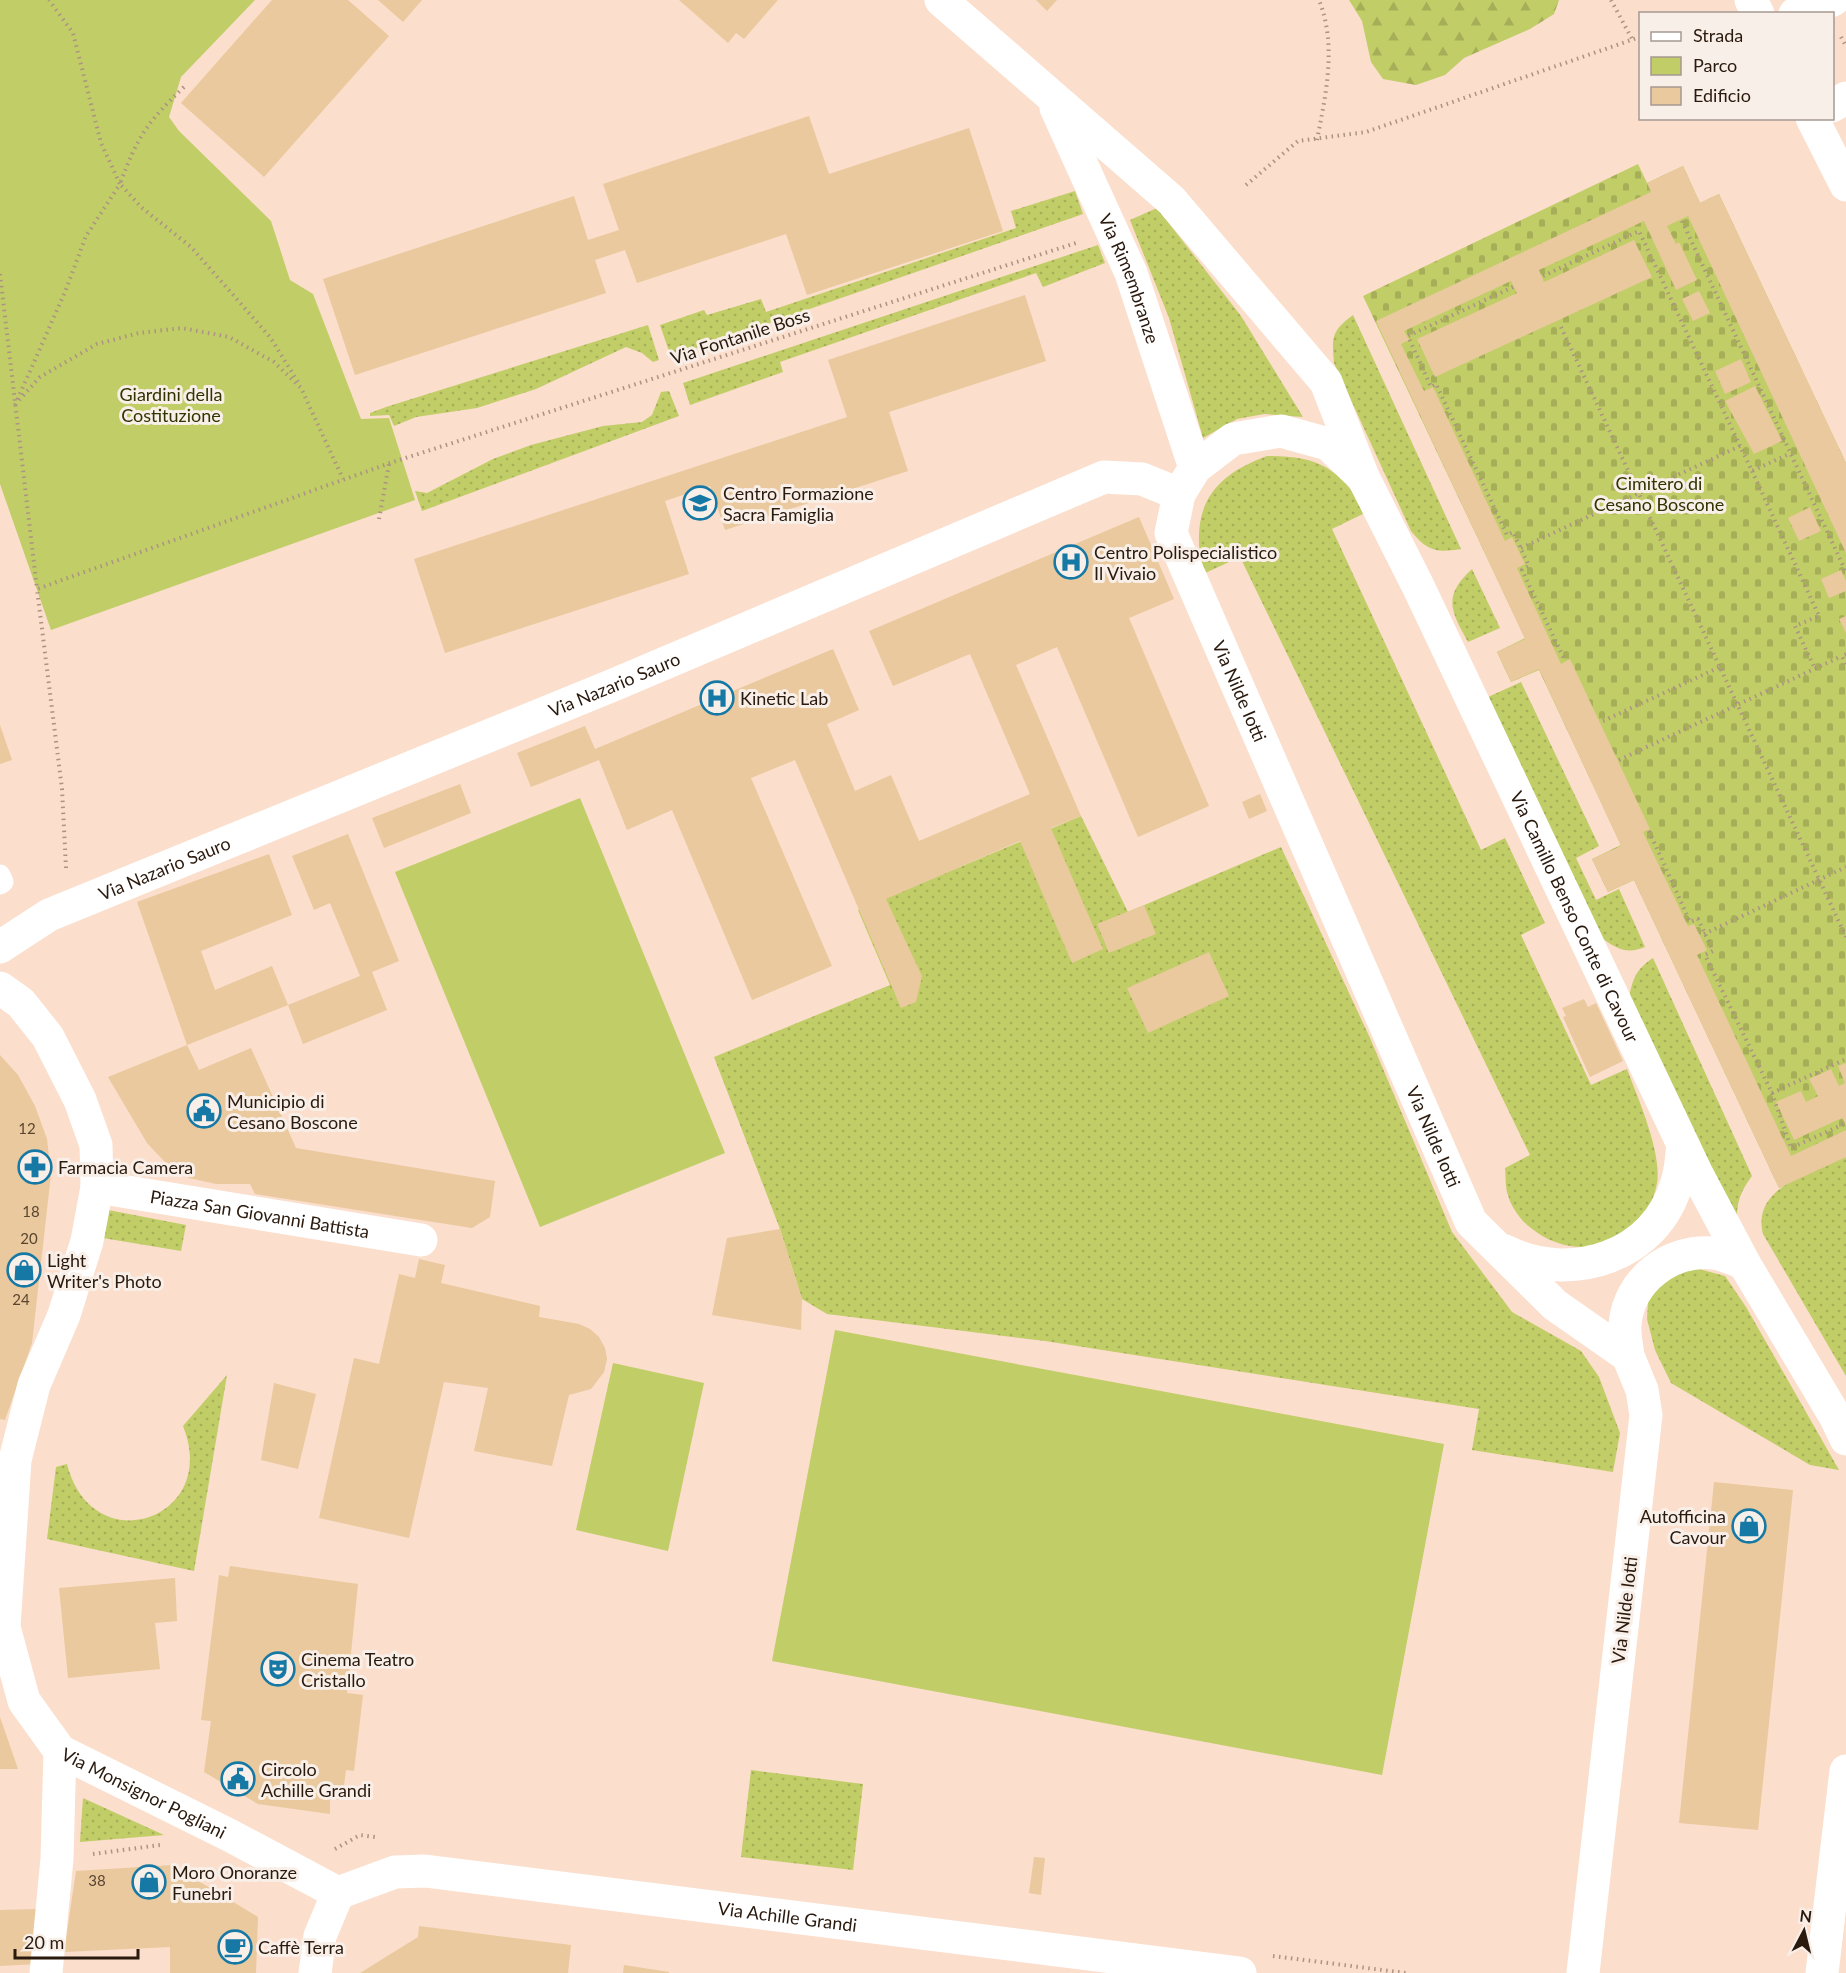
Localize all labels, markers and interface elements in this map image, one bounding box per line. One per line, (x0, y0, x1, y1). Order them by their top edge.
legend (1639, 12, 1834, 120)
text: Strada (1693, 24, 1743, 46)
text: Parco (1693, 54, 1737, 76)
text: Edificio (1693, 84, 1751, 106)
street label: Via Rimembranze (1094, 210, 1164, 346)
street label: Via Fontanile Boss (668, 303, 813, 369)
park label: Giardini della Costituzione (120, 383, 222, 426)
park label: Cimitero di Cesano Boscone (1594, 472, 1724, 515)
place label: Centro Formazione Sacra Famiglia (723, 482, 874, 525)
school or university icon: Centro Formazione Sacra Famiglia (682, 485, 718, 521)
place label: Centro Polispecialistico Il Vivaio (1094, 541, 1277, 584)
hospital icon: Centro Polispecialistico Il Vivaio (1053, 544, 1089, 580)
street label: Via Nilde Iotti (1208, 637, 1271, 745)
street label: Via Nazario Sauro (545, 647, 683, 721)
hospital icon: Kinetic Lab (699, 680, 735, 716)
place label: Kinetic Lab (740, 687, 828, 709)
street label: Via Camillo Benso Conte di Cavour (1506, 788, 1644, 1046)
street label: Via Nazario Sauro (95, 831, 233, 905)
street label: Via Nilde Iotti (1402, 1083, 1465, 1191)
place label: Municipio di Cesano Boscone (227, 1090, 358, 1133)
public building icon: Municipio di Cesano Boscone (186, 1093, 222, 1129)
house number: 12 (18, 1119, 36, 1137)
pharmacy icon: Farmacia Camera (17, 1149, 53, 1185)
place label: Farmacia Camera (58, 1156, 193, 1178)
street label: Piazza San Giovanni Battista (149, 1185, 371, 1242)
house number: 18 (22, 1202, 40, 1220)
house number: 20 (20, 1229, 38, 1247)
place label: Light Writer's Photo (47, 1249, 162, 1292)
shop icon: Light Writer's Photo (6, 1252, 42, 1288)
house number: 24 (12, 1290, 30, 1308)
place label: Autofficina Cavour (1640, 1505, 1726, 1548)
shop icon: Autofficina Cavour (1731, 1508, 1767, 1544)
street label: Via Nilde Iotti (1607, 1555, 1641, 1665)
place label: Cinema Teatro Cristallo (301, 1648, 414, 1691)
theatre icon: Cinema Teatro Cristallo (260, 1651, 296, 1687)
street label: Via Monsignor Pogliani (58, 1743, 230, 1843)
place label: Circolo Achille Grandi (261, 1758, 371, 1801)
public building icon: Circolo Achille Grandi (220, 1761, 256, 1797)
place label: Moro Onoranze Funebri (172, 1861, 297, 1904)
shop icon: Moro Onoranze Funebri (131, 1864, 167, 1900)
house number: 38 (88, 1871, 106, 1889)
street label: Via Achille Grandi (717, 1897, 858, 1936)
north arrow (1774, 1901, 1834, 1961)
text: N (1799, 1905, 1813, 1926)
scale bar (15, 1922, 138, 1960)
cafe icon: Caffè Terra (217, 1929, 253, 1965)
text: 20 m (24, 1931, 64, 1953)
place label: Caffè Terra (258, 1936, 344, 1958)

